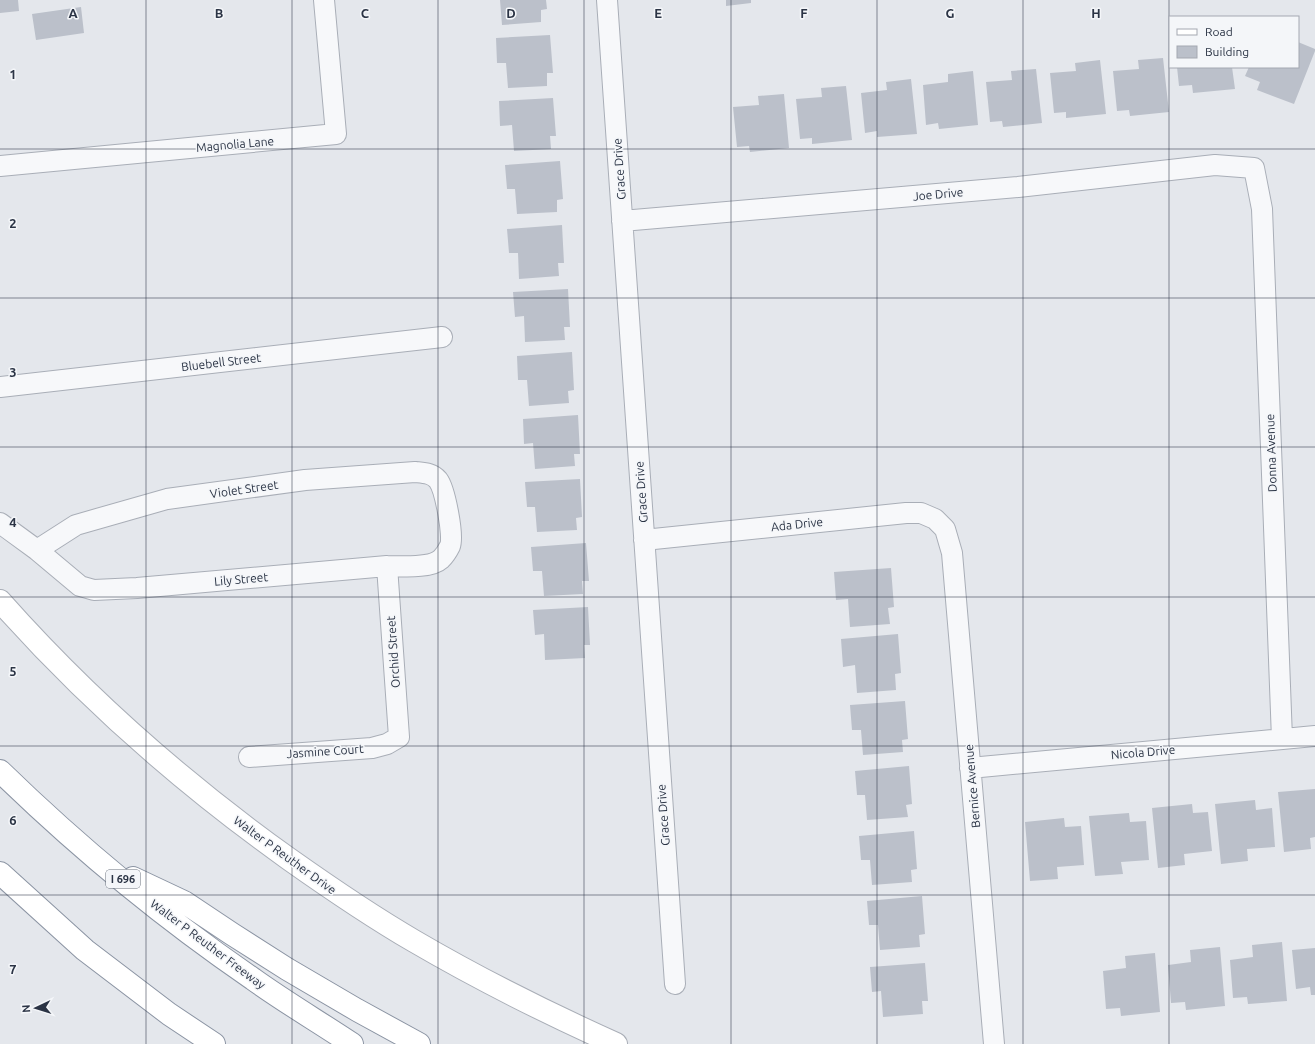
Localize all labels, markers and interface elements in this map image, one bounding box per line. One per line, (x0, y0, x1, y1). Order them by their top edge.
text: A (68, 6, 78, 20)
text: B (215, 6, 224, 20)
text: C (361, 6, 370, 20)
text: D (506, 6, 516, 20)
text: E (654, 6, 662, 20)
text: F (800, 6, 808, 20)
text: G (946, 6, 955, 20)
text: H (1091, 6, 1101, 20)
legend (1169, 16, 1299, 68)
text: Road (1205, 25, 1233, 38)
text: Building (1205, 45, 1249, 58)
text: 1 (9, 67, 17, 81)
street label: Magnolia Lane (196, 134, 274, 154)
street label: Grace Drive (610, 138, 628, 200)
street label: Joe Drive (912, 185, 964, 203)
text: 2 (9, 216, 17, 230)
street label: Bluebell Street (180, 351, 262, 373)
text: 3 (9, 365, 17, 379)
street label: Donna Avenue (1263, 414, 1279, 492)
street label: Grace Drive (632, 461, 650, 523)
street label: Violet Street (209, 478, 279, 500)
text: 4 (9, 515, 17, 529)
street label: Ada Drive (770, 515, 824, 533)
street label: Lily Street (213, 570, 269, 588)
street label: Orchid Street (384, 615, 402, 689)
text: 5 (9, 664, 17, 678)
street label: Jasmine Court (286, 742, 364, 760)
street label: Nicola Drive (1110, 743, 1176, 761)
street label: Bernice Avenue (962, 744, 982, 828)
street label: Grace Drive (654, 784, 672, 846)
text: 6 (9, 813, 17, 827)
street label: Walter P Reuther Drive (231, 813, 339, 897)
road number: I 696 (106, 870, 140, 888)
street label: Walter P Reuther Freeway (148, 897, 268, 992)
text: 7 (9, 962, 17, 976)
north arrow (16, 988, 56, 1028)
text: N (20, 1004, 32, 1013)

